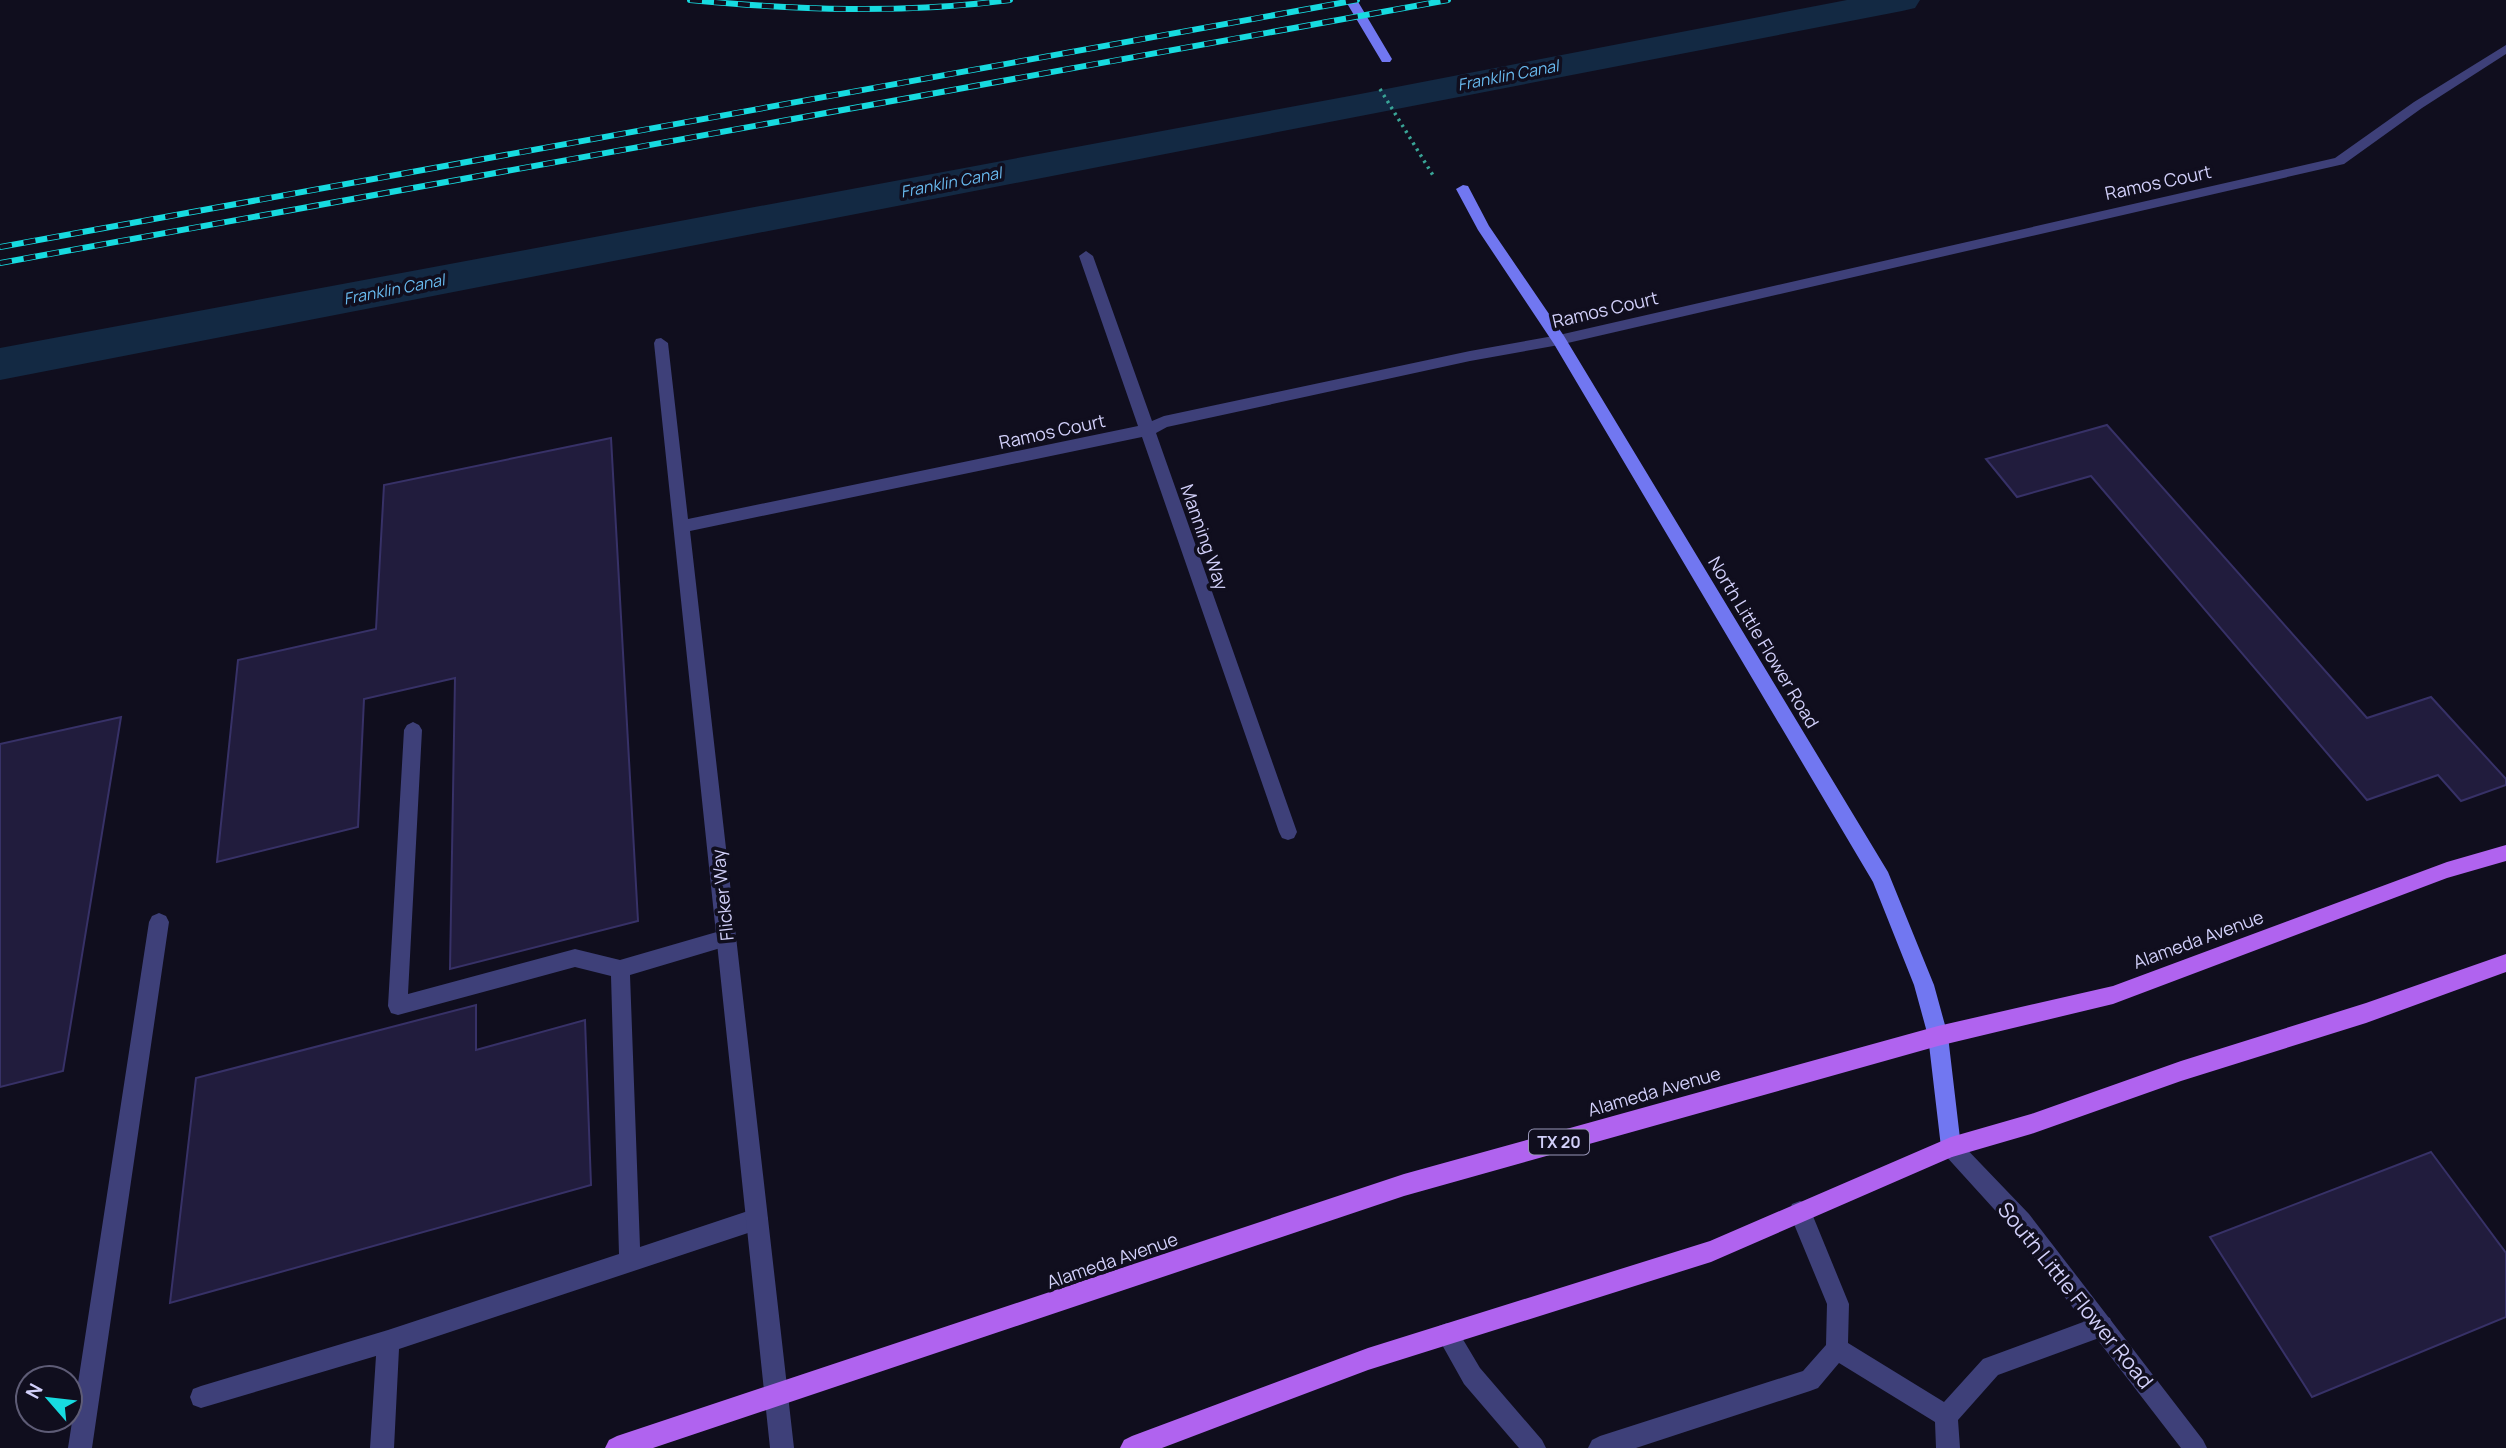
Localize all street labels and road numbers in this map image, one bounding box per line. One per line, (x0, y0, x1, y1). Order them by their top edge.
street label: Ramos Court (2103, 159, 2213, 205)
street label: Ramos Court (1550, 285, 1660, 333)
street label: Ramos Court (997, 408, 1107, 454)
street label: Manning Way (1176, 481, 1235, 594)
street label: North Little Flower Road (1703, 552, 1825, 732)
street label: Flicker Way (705, 848, 739, 942)
street label: Alameda Avenue (2129, 904, 2267, 974)
street label: Alameda Avenue (1585, 1061, 1723, 1121)
road number: TX 20 (1529, 1130, 1589, 1154)
street label: South Little Flower Road (1992, 1196, 2160, 1394)
street label: Alameda Avenue (1043, 1226, 1181, 1294)

